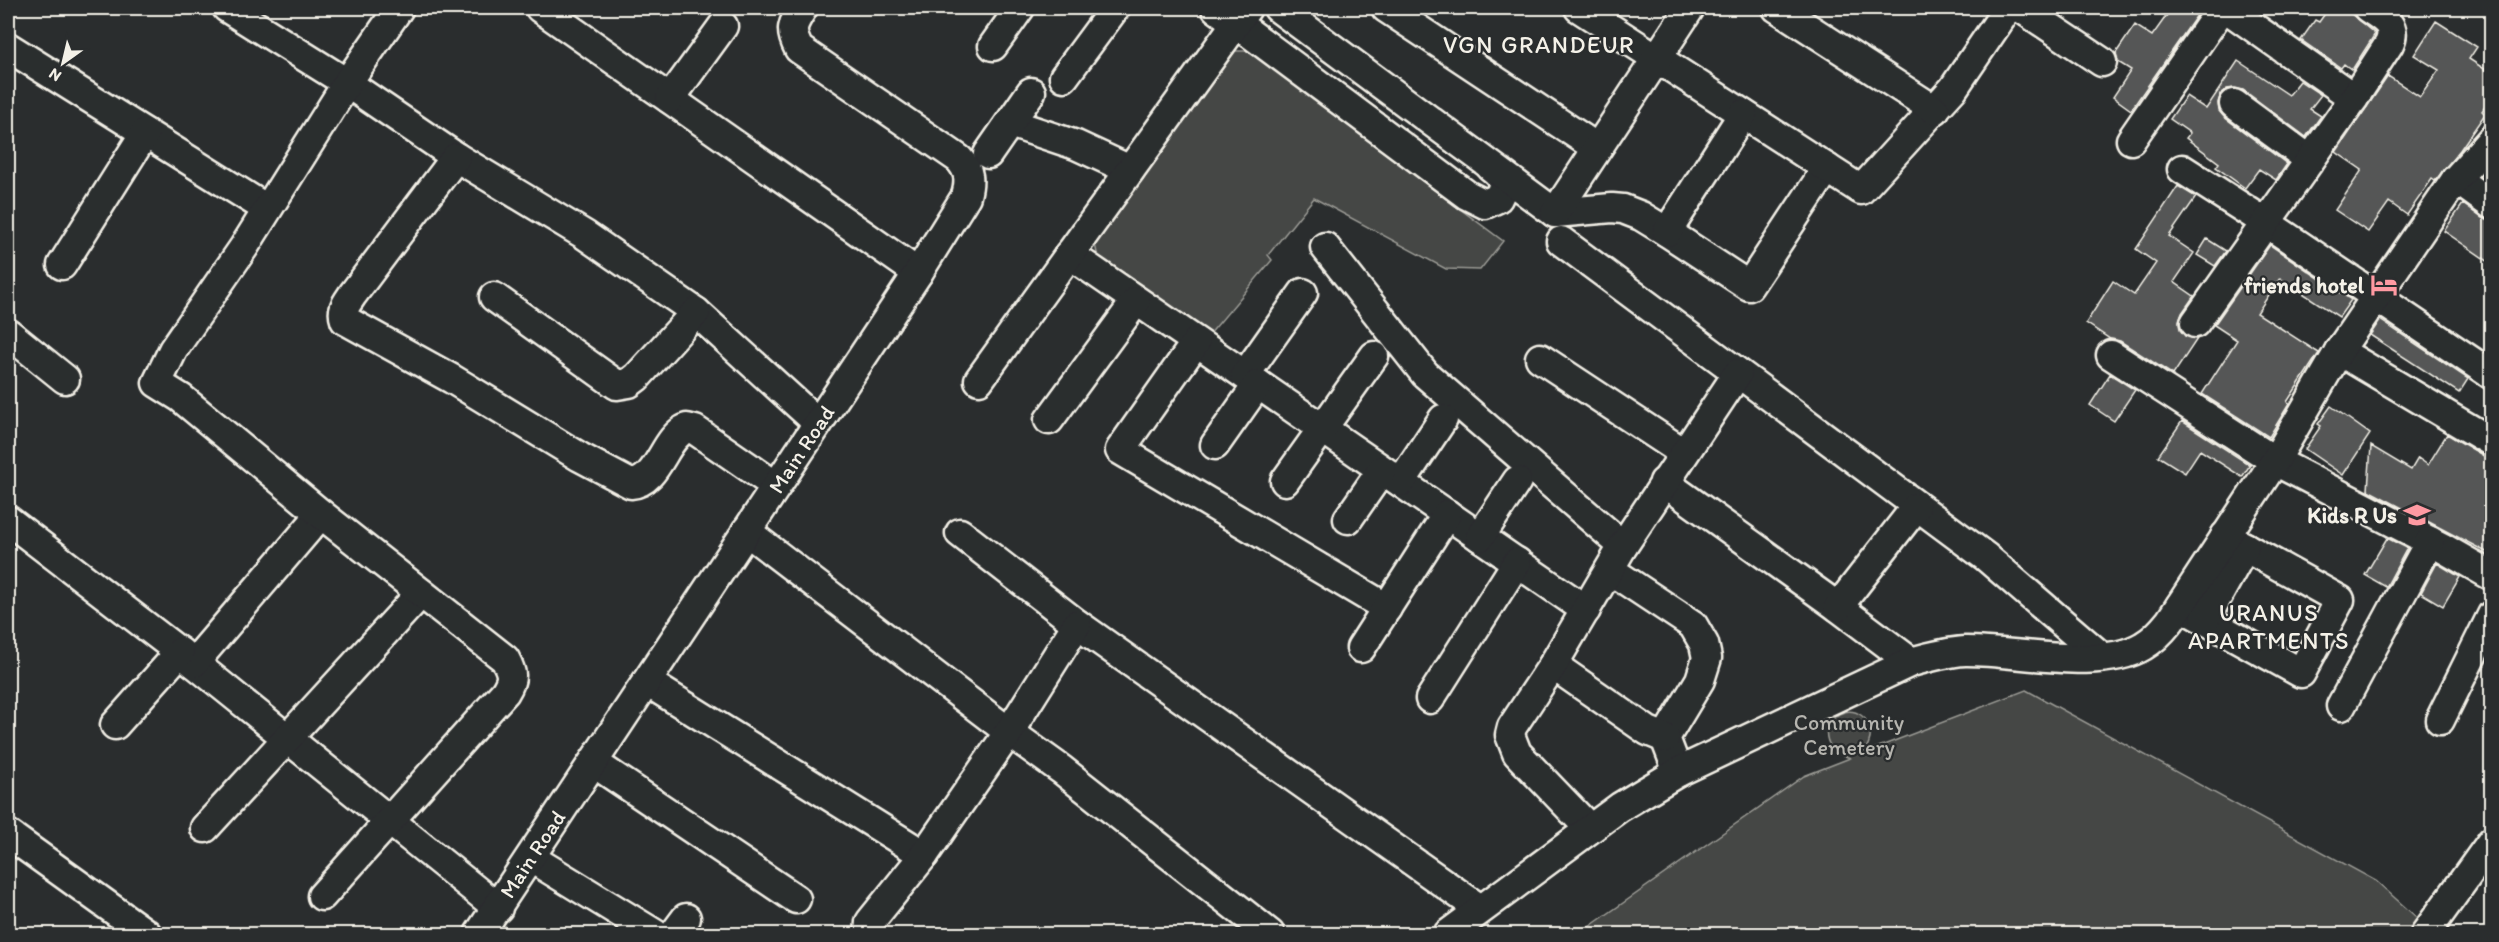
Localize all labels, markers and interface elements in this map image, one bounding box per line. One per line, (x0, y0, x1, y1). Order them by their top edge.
district label: VGN GRANDEUR (1443, 30, 1635, 59)
north arrow (33, 33, 93, 93)
text: N (45, 64, 65, 86)
hotel icon: friends hotel (2369, 270, 2399, 300)
place label: friends hotel (2244, 272, 2365, 299)
street label: Main Road (763, 400, 840, 499)
school or university icon: Kids R Us (2402, 500, 2432, 530)
place label: Kids R Us (2307, 502, 2397, 529)
district label: URANUS APARTMENTS (2188, 598, 2350, 655)
park label: Community Cemetery (1794, 709, 1905, 761)
street label: Main Road (494, 805, 572, 903)

